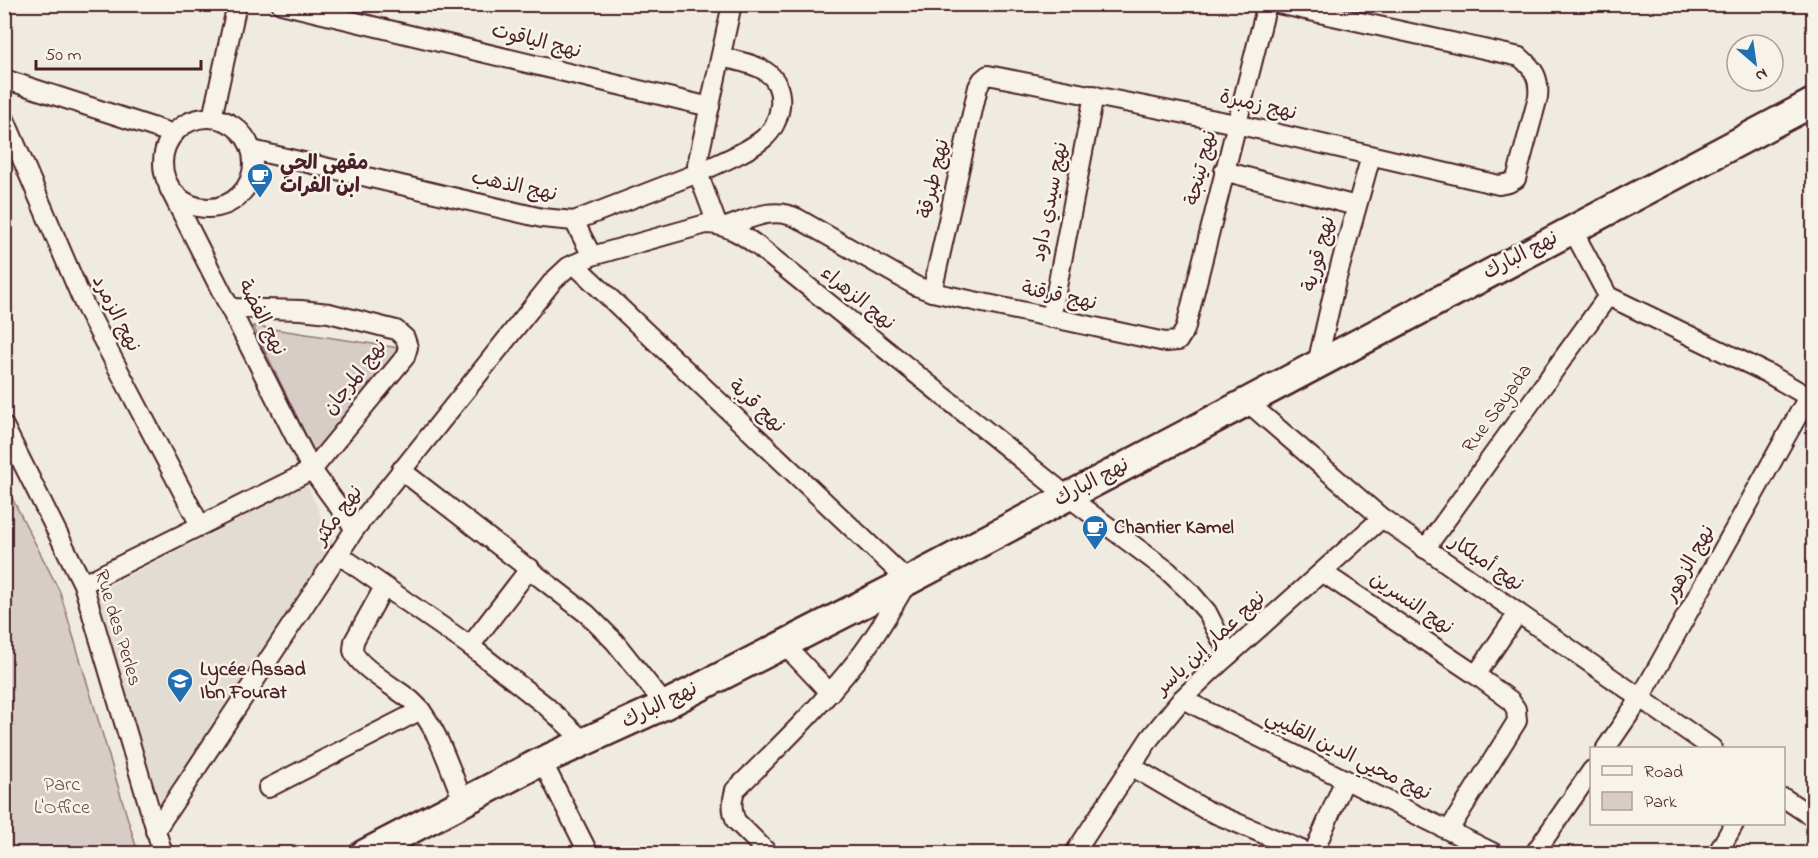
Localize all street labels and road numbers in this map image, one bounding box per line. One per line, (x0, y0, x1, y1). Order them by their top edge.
street label: نهج الياقوت (488, 17, 584, 67)
street label: نهج زمبرة (1217, 83, 1299, 129)
street label: نهج تينجة (1179, 127, 1225, 209)
street label: نهج طبرقة (912, 136, 958, 222)
street label: نهج سيدي داود (1025, 140, 1077, 264)
street label: نهج الذهب (468, 164, 560, 210)
street label: نهج قورية (1296, 213, 1344, 295)
street label: نهج البارك (1478, 224, 1564, 288)
street label: نهج الزهراء (813, 260, 901, 338)
street label: نهج الزمرد (83, 270, 147, 358)
street label: نهج الفضة (229, 275, 293, 361)
street label: نهج قرقنة (1019, 275, 1099, 319)
street label: نهج المرجان (317, 334, 395, 422)
street label: Rue Sayada (1456, 358, 1540, 460)
street label: نهج قربة (721, 373, 791, 441)
street label: نهج البارك (1049, 451, 1135, 515)
street label: نهج مكثر (306, 480, 371, 554)
street label: نهج الزهور (1656, 520, 1723, 609)
street label: نهج أميلكار (1441, 527, 1529, 600)
street label: نهج النسرين (1363, 565, 1459, 643)
street label: Rue des Perles (86, 566, 148, 690)
street label: نهج عمار إبن ياسر (1148, 585, 1273, 704)
street label: نهج البارك (617, 675, 703, 737)
street label: نهج محيي الدين القليبي (1260, 703, 1436, 810)

